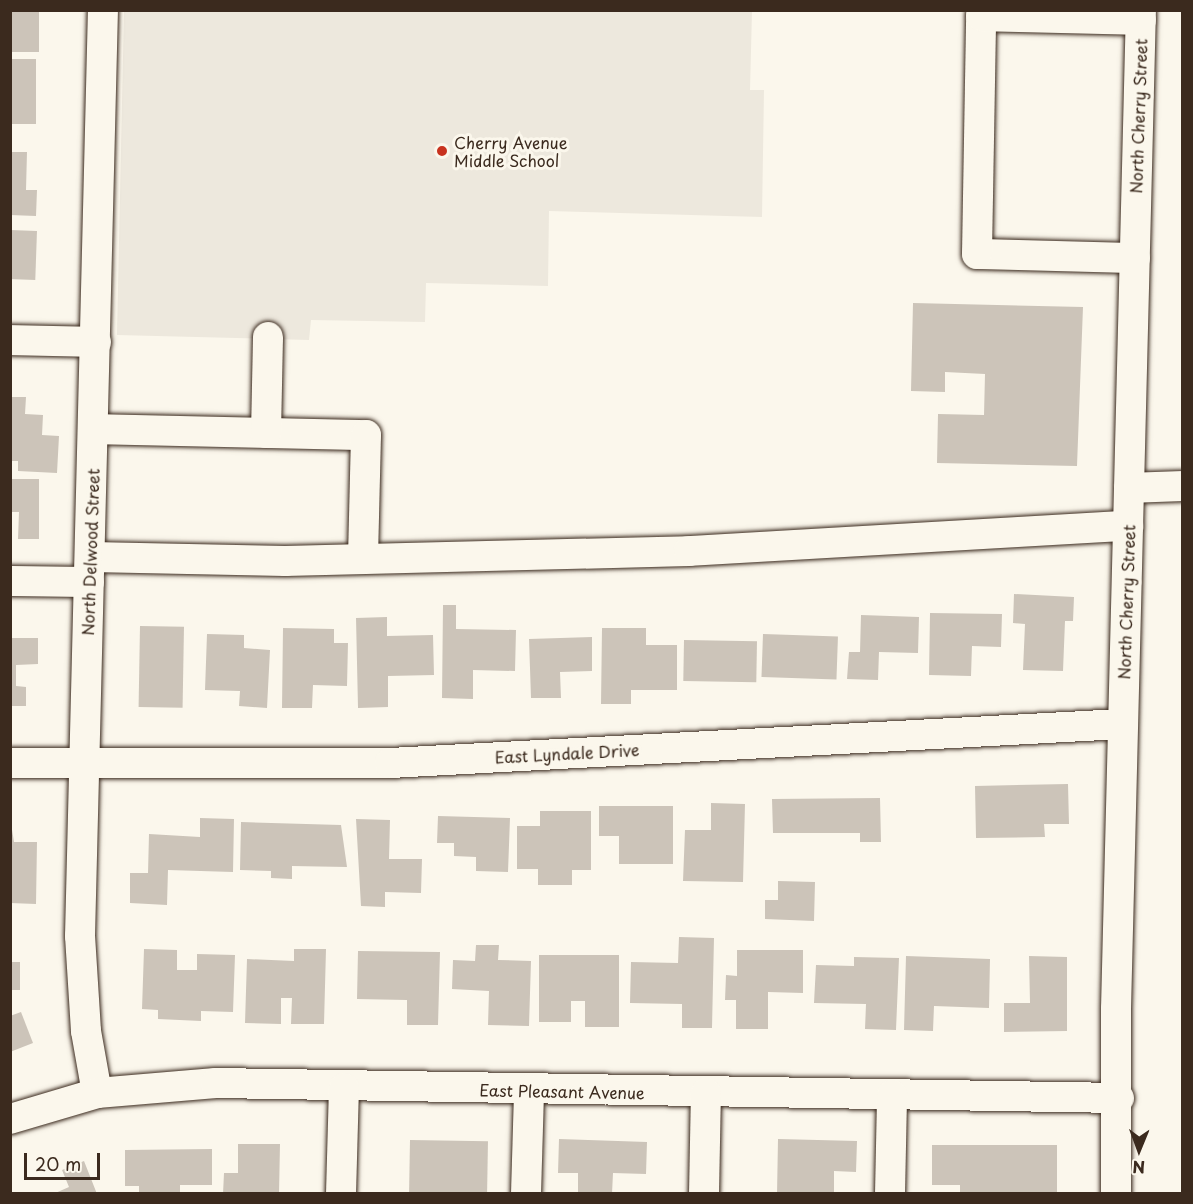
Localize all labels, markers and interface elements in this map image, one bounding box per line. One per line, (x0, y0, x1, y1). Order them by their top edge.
street label: North Cherry Street (1126, 38, 1150, 194)
place label: Cherry Avenue Middle School (454, 132, 568, 170)
marker: Cherry Avenue Middle School (435, 144, 449, 158)
street label: North Delwood Street (77, 468, 103, 636)
street label: North Cherry Street (1114, 524, 1138, 680)
street label: East Lyndale Drive (494, 740, 640, 766)
street label: East Pleasant Avenue (480, 1080, 644, 1102)
north arrow (1109, 1120, 1169, 1180)
scale bar (27, 1141, 104, 1179)
text: 20 m (35, 1150, 81, 1177)
text: N (1132, 1156, 1145, 1180)

